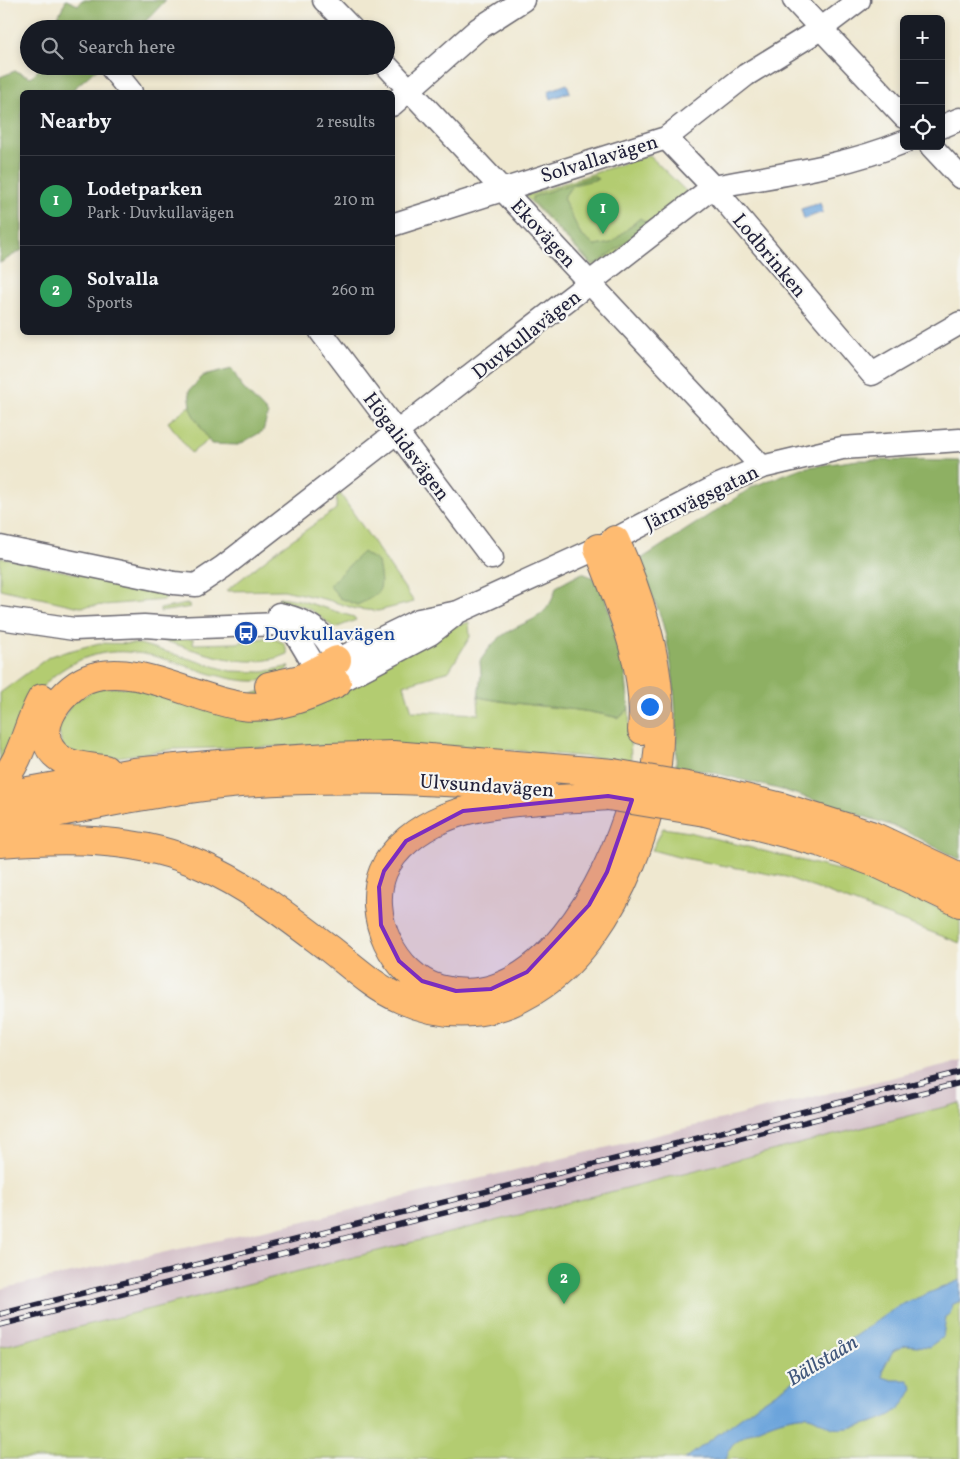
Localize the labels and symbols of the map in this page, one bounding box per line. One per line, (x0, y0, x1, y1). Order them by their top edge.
street label: Solvallavägen (537, 129, 662, 191)
pin: 1 (587, 193, 619, 234)
street label: Ekovägen (503, 194, 582, 275)
street label: Lodbrinken (725, 208, 812, 305)
street label: Duvkullavägen (467, 284, 588, 387)
street label: Högalidsvägen (355, 387, 456, 507)
street label: Järnvägsgatan (640, 459, 764, 539)
bus stop icon: Duvkullavägen (233, 620, 259, 646)
place label: Duvkullavägen (264, 621, 396, 649)
your location (637, 694, 663, 720)
street label: Ulvsundavägen (419, 768, 555, 806)
pin: 2 (548, 1263, 580, 1304)
water label: Bällstaån (782, 1329, 864, 1394)

